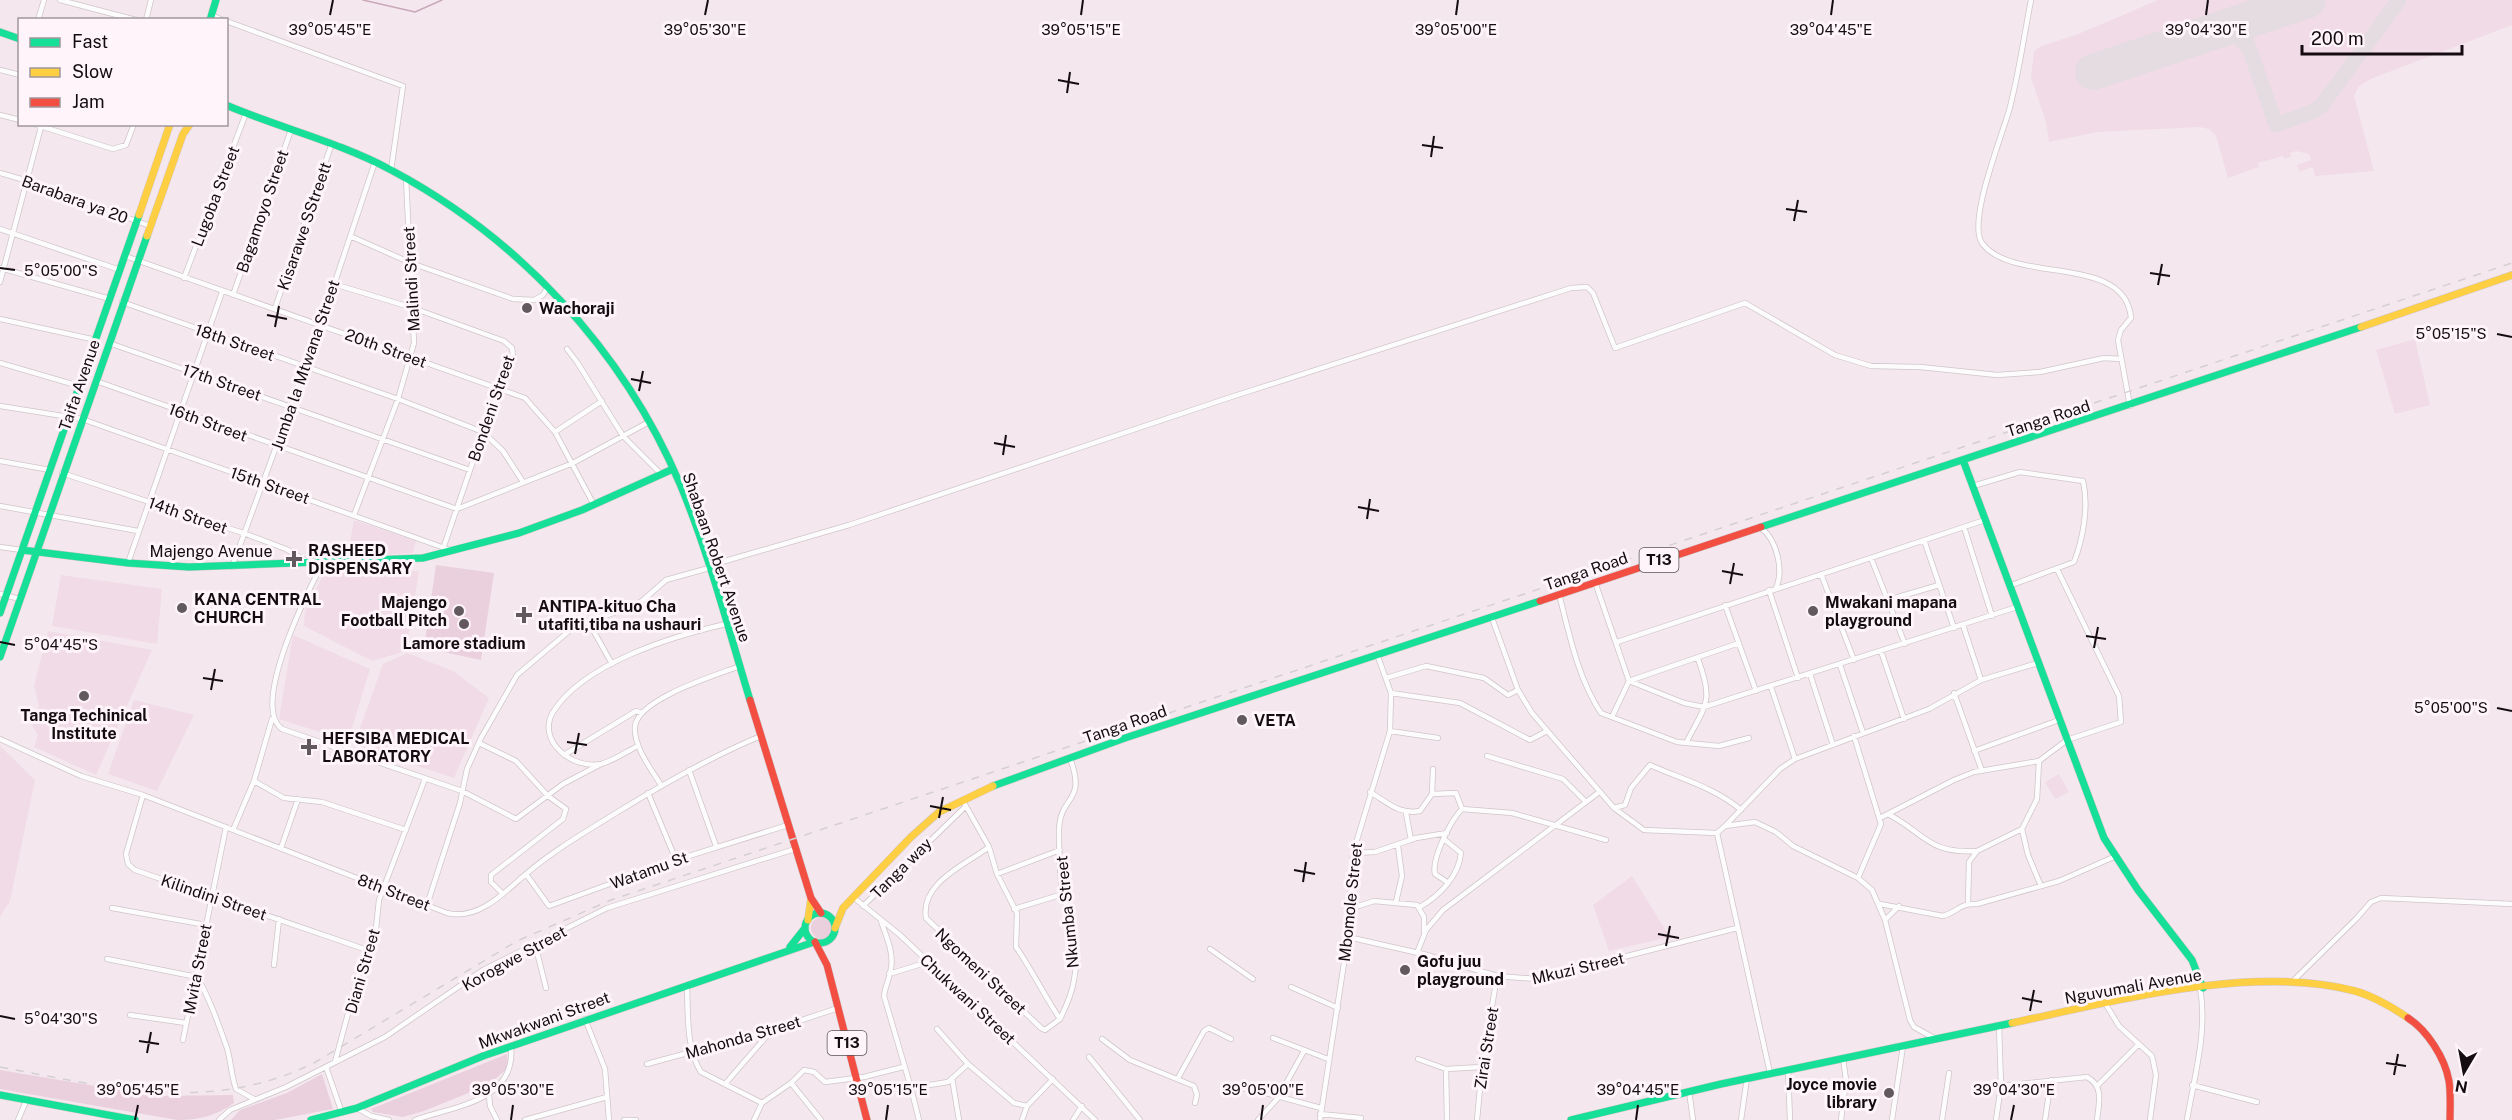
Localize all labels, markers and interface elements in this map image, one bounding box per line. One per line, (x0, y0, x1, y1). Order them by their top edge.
legend (18, 18, 228, 126)
scale bar (2302, 18, 2462, 56)
text: 39°05'45"E (289, 21, 371, 38)
text: 39°05'30"E (664, 21, 746, 38)
text: 39°05'15"E (1041, 21, 1121, 38)
text: 39°05'00"E (1415, 21, 1497, 38)
text: 39°04'45"E (1790, 21, 1872, 38)
text: 39°04'30"E (2165, 21, 2247, 38)
text: 200 m (2311, 28, 2364, 49)
text: Fast (72, 31, 108, 52)
text: Slow (72, 61, 113, 82)
text: Jam (72, 91, 105, 112)
street label: Lugoba Street (188, 143, 243, 249)
street label: Bagamoyo Street (233, 147, 292, 275)
street label: Kisarawe SStreett (274, 159, 335, 293)
street label: Barabara ya 20 (19, 171, 131, 228)
street label: Malindi Street (399, 226, 424, 332)
text: 5°05'00"S (24, 262, 98, 279)
street label: Jumba la Mtwana Street (267, 277, 344, 453)
place label: Wachoraji (539, 299, 615, 318)
marker: Wachoraji (520, 301, 534, 315)
street label: 18th Street (193, 320, 277, 365)
street label: 20th Street (342, 325, 429, 372)
text: 5°05'15"S (2415, 325, 2487, 342)
street label: Taifa Avenue (55, 337, 104, 433)
street label: Bondeni Street (464, 352, 519, 464)
street label: 17th Street (180, 360, 264, 405)
street label: Tanga Road (2004, 396, 2092, 441)
street label: 16th Street (166, 399, 250, 446)
street label: 15th Street (228, 463, 312, 508)
street label: Shabaan Robert Avenue (679, 470, 755, 645)
street label: 14th Street (146, 493, 230, 538)
place label: RASHEED DISPENSARY (308, 541, 413, 578)
street label: Majengo Avenue (150, 542, 272, 561)
street label: Tanga Road (1542, 548, 1630, 595)
road number: T13 (1640, 548, 1678, 572)
marker: RASHEED DISPENSARY (285, 550, 303, 568)
place label: KANA CENTRAL CHURCH (194, 590, 321, 627)
place label: Majengo Football Pitch (341, 593, 447, 630)
place label: Mwakani mapana playground (1825, 593, 1957, 630)
place label: ANTIPA-kituo Cha utafiti,tiba na ushauri (538, 597, 701, 634)
marker: KANA CENTRAL CHURCH (175, 601, 189, 615)
marker: Majengo Football Pitch (452, 604, 466, 618)
marker: Mwakani mapana playground (1806, 604, 1820, 618)
marker: ANTIPA-kituo Cha utafiti,tiba na ushauri (515, 606, 533, 624)
marker: Lamore stadium (457, 617, 471, 631)
place label: Lamore stadium (402, 634, 526, 653)
text: 5°04'45"S (24, 636, 98, 653)
marker: Tanga Techinical Institute (77, 689, 91, 703)
text: 5°05'00"S (2414, 699, 2488, 716)
street label: Tanga Road (1081, 701, 1169, 748)
place label: Tanga Techinical Institute (20, 706, 148, 743)
place label: VETA (1254, 711, 1296, 730)
marker: VETA (1235, 713, 1249, 727)
place label: HEFSIBA MEDICAL LABORATORY (322, 729, 469, 766)
marker: HEFSIBA MEDICAL LABORATORY (300, 738, 318, 756)
street label: Tanga way (867, 834, 936, 903)
street label: Mbomole Street (1335, 842, 1366, 963)
street label: Watamu St (608, 848, 691, 893)
street label: Nkumba Street (1052, 855, 1083, 969)
street label: Kilindini Street (158, 870, 269, 924)
street label: 8th Street (355, 870, 433, 915)
street label: Mvita Street (179, 922, 216, 1016)
street label: Korogwe Street (459, 922, 570, 995)
street label: Ngomeni Street (931, 924, 1030, 1018)
street label: Diani Street (341, 926, 384, 1016)
street label: Mkuzi Street (1530, 949, 1626, 988)
street label: Chukwani Street (916, 950, 1019, 1049)
place label: Gofu juu playground (1417, 952, 1504, 989)
marker: Gofu juu playground (1398, 963, 1412, 977)
street label: Nguvumali Avenue (2063, 965, 2203, 1008)
street label: Mkwakwani Street (476, 988, 613, 1053)
street label: Zirai Street (1471, 1005, 1502, 1091)
text: 5°04'30"S (24, 1010, 98, 1027)
street label: Mahonda Street (683, 1012, 803, 1063)
road number: T13 (828, 1031, 866, 1055)
north arrow (2434, 1042, 2494, 1102)
place label: Joyce movie library (1786, 1075, 1877, 1112)
text: N (2454, 1076, 2469, 1097)
text: 39°05'45"E (97, 1081, 179, 1098)
text: 39°05'30"E (472, 1081, 554, 1098)
text: 39°05'15"E (848, 1081, 928, 1098)
text: 39°05'00"E (1222, 1081, 1304, 1098)
text: 39°04'45"E (1597, 1081, 1679, 1098)
text: 39°04'30"E (1973, 1081, 2055, 1098)
marker: Joyce movie library (1882, 1086, 1896, 1100)

